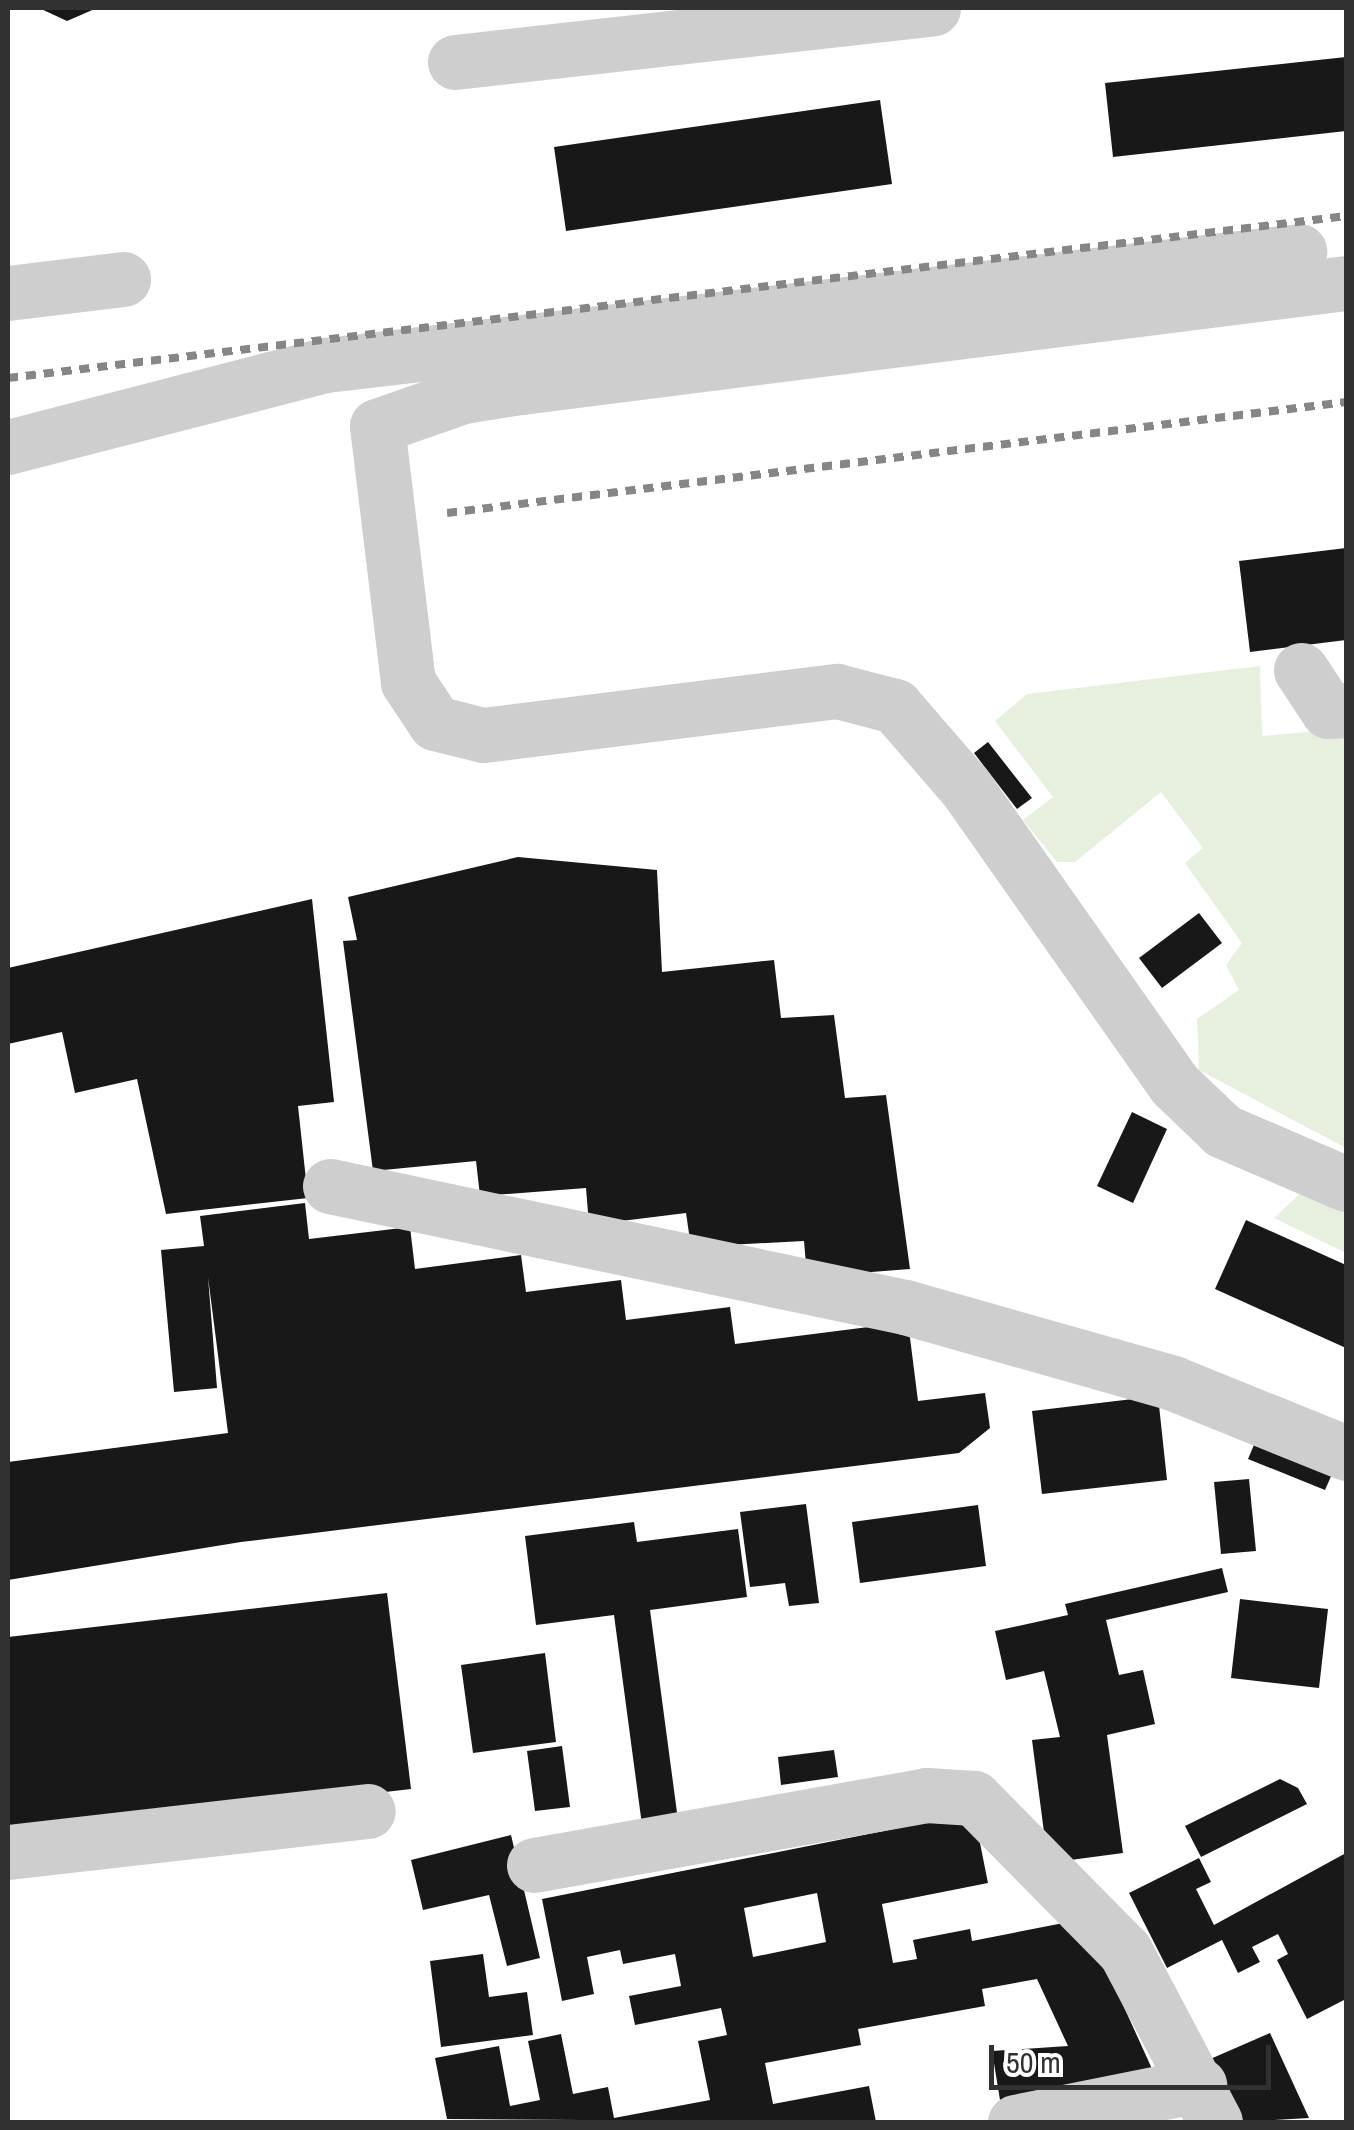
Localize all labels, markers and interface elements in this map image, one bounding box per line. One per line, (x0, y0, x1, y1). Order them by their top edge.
scale bar (994, 2025, 1276, 2087)
text: 50 m (1006, 2042, 1061, 2082)

